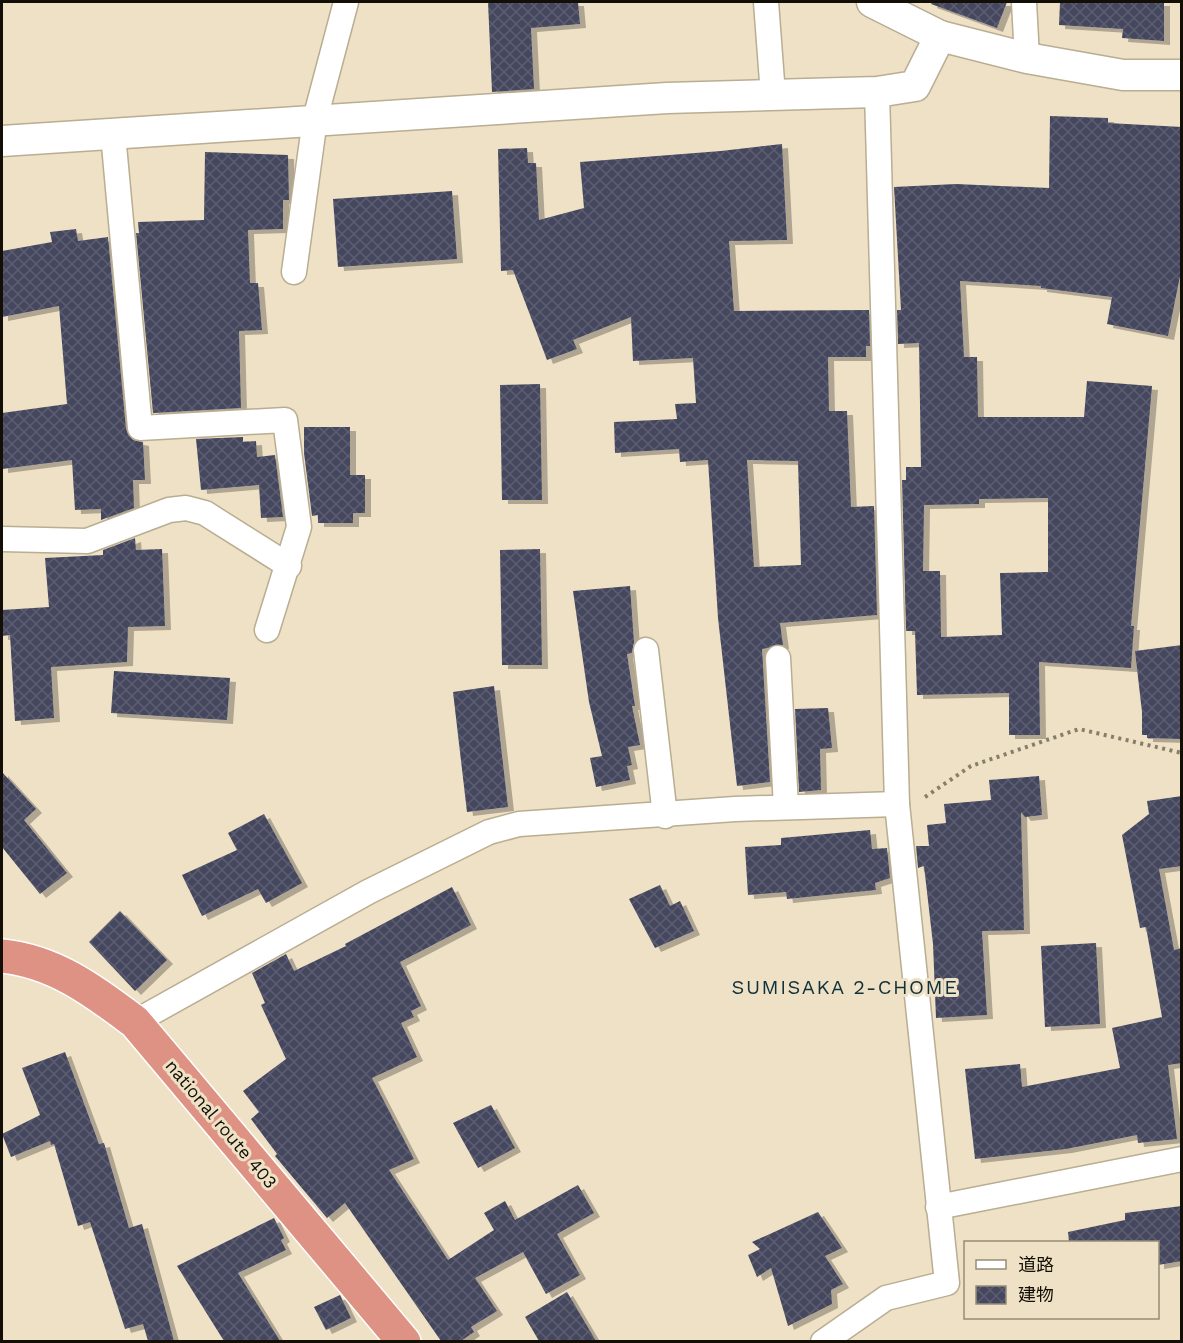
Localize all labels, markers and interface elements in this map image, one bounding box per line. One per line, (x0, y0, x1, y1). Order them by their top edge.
district label: SUMISAKA 2-CHOME (732, 975, 958, 999)
street label: national route 403 (161, 1055, 281, 1192)
legend (964, 1241, 1159, 1319)
text: 道路 (1018, 1254, 1054, 1275)
text: 建物 (1018, 1284, 1054, 1305)

